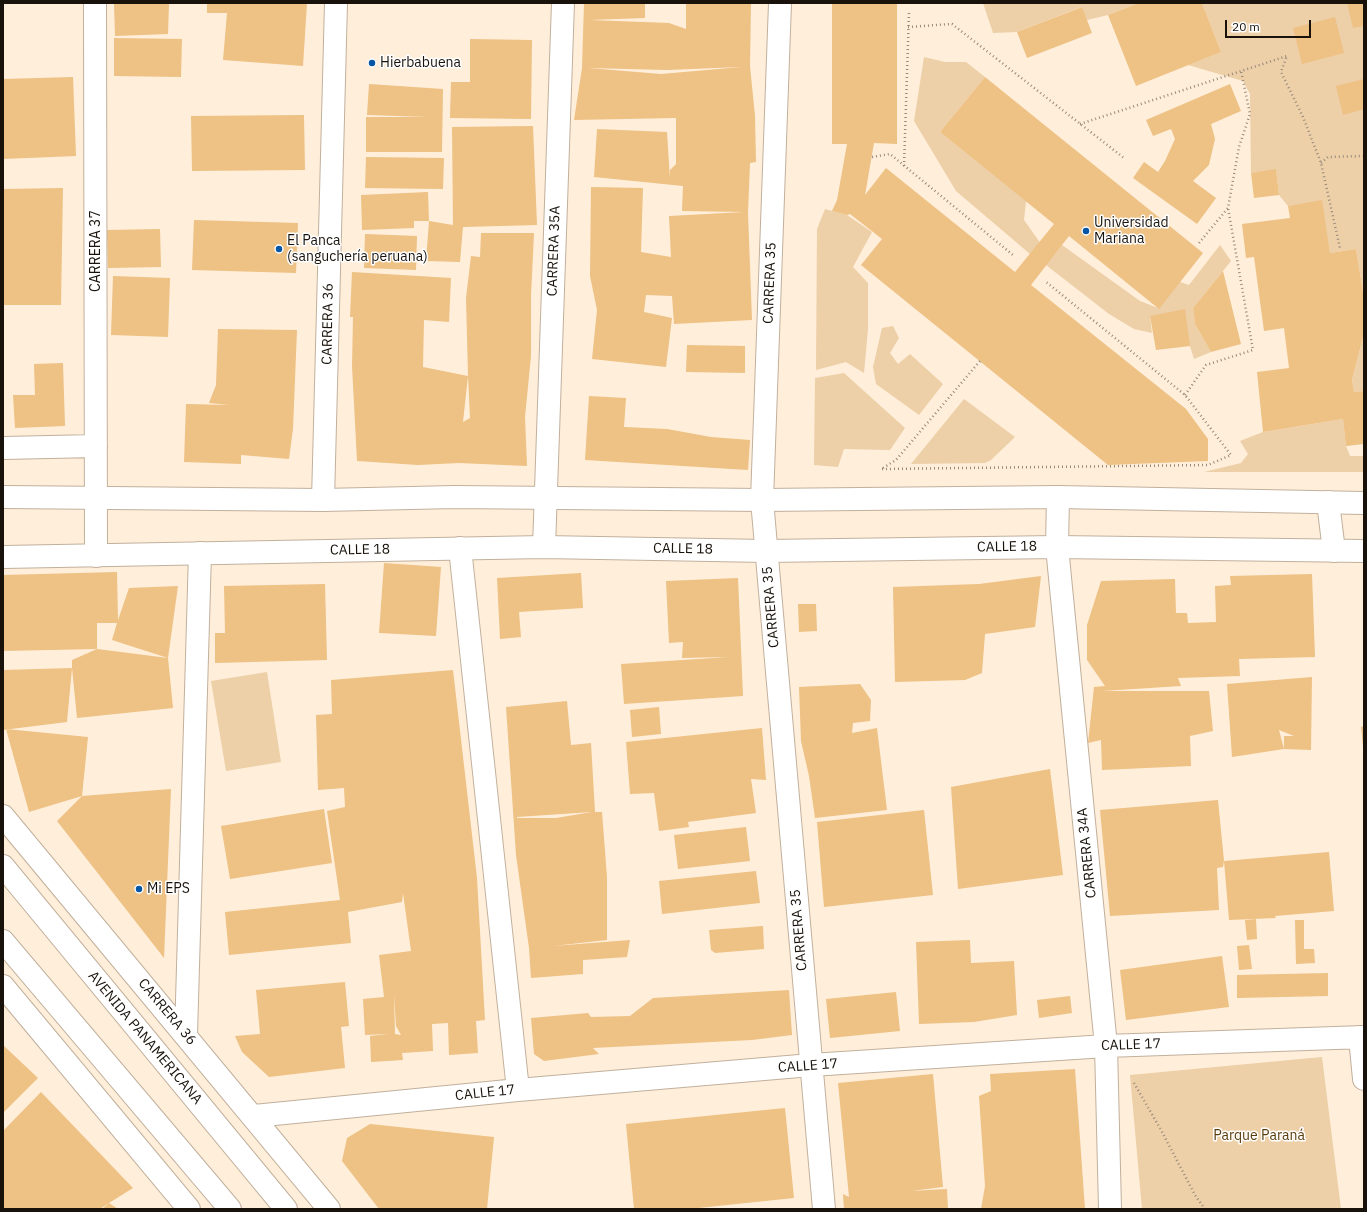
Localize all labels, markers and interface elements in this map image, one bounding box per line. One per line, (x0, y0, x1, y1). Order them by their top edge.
scale bar (1227, 12, 1313, 38)
text: 20 m (1232, 19, 1260, 34)
place label: Hierbabuena (380, 55, 461, 71)
marker: Hierbabuena (367, 58, 377, 68)
street label: CARRERA 35A (544, 205, 564, 297)
street label: CARRERA 37 (88, 210, 104, 292)
place label: Universidad Mariana (1094, 215, 1169, 248)
marker: Universidad Mariana (1081, 226, 1091, 236)
place label: El Panca (sanguchería peruana) (287, 233, 428, 266)
street label: CARRERA 35 (760, 242, 780, 324)
marker: El Panca (sanguchería peruana) (274, 244, 284, 254)
street label: CARRERA 36 (319, 283, 337, 365)
street label: CALLE 18 (977, 538, 1037, 556)
street label: CALLE 18 (653, 540, 713, 558)
street label: CALLE 18 (330, 541, 390, 559)
street label: CARRERA 35 (759, 566, 783, 648)
street label: CARRERA 34A (1074, 807, 1100, 899)
place label: Mi EPS (147, 881, 190, 897)
marker: Mi EPS (134, 884, 144, 894)
street label: CARRERA 35 (787, 889, 811, 971)
street label: AVENIDA PANAMERICANA (84, 968, 206, 1108)
street label: CARRERA 36 (134, 975, 200, 1049)
street label: CALLE 17 (1101, 1036, 1161, 1054)
street label: CALLE 17 (778, 1056, 838, 1076)
street label: CALLE 17 (454, 1082, 516, 1104)
park label: Parque Paraná (1213, 1128, 1305, 1144)

